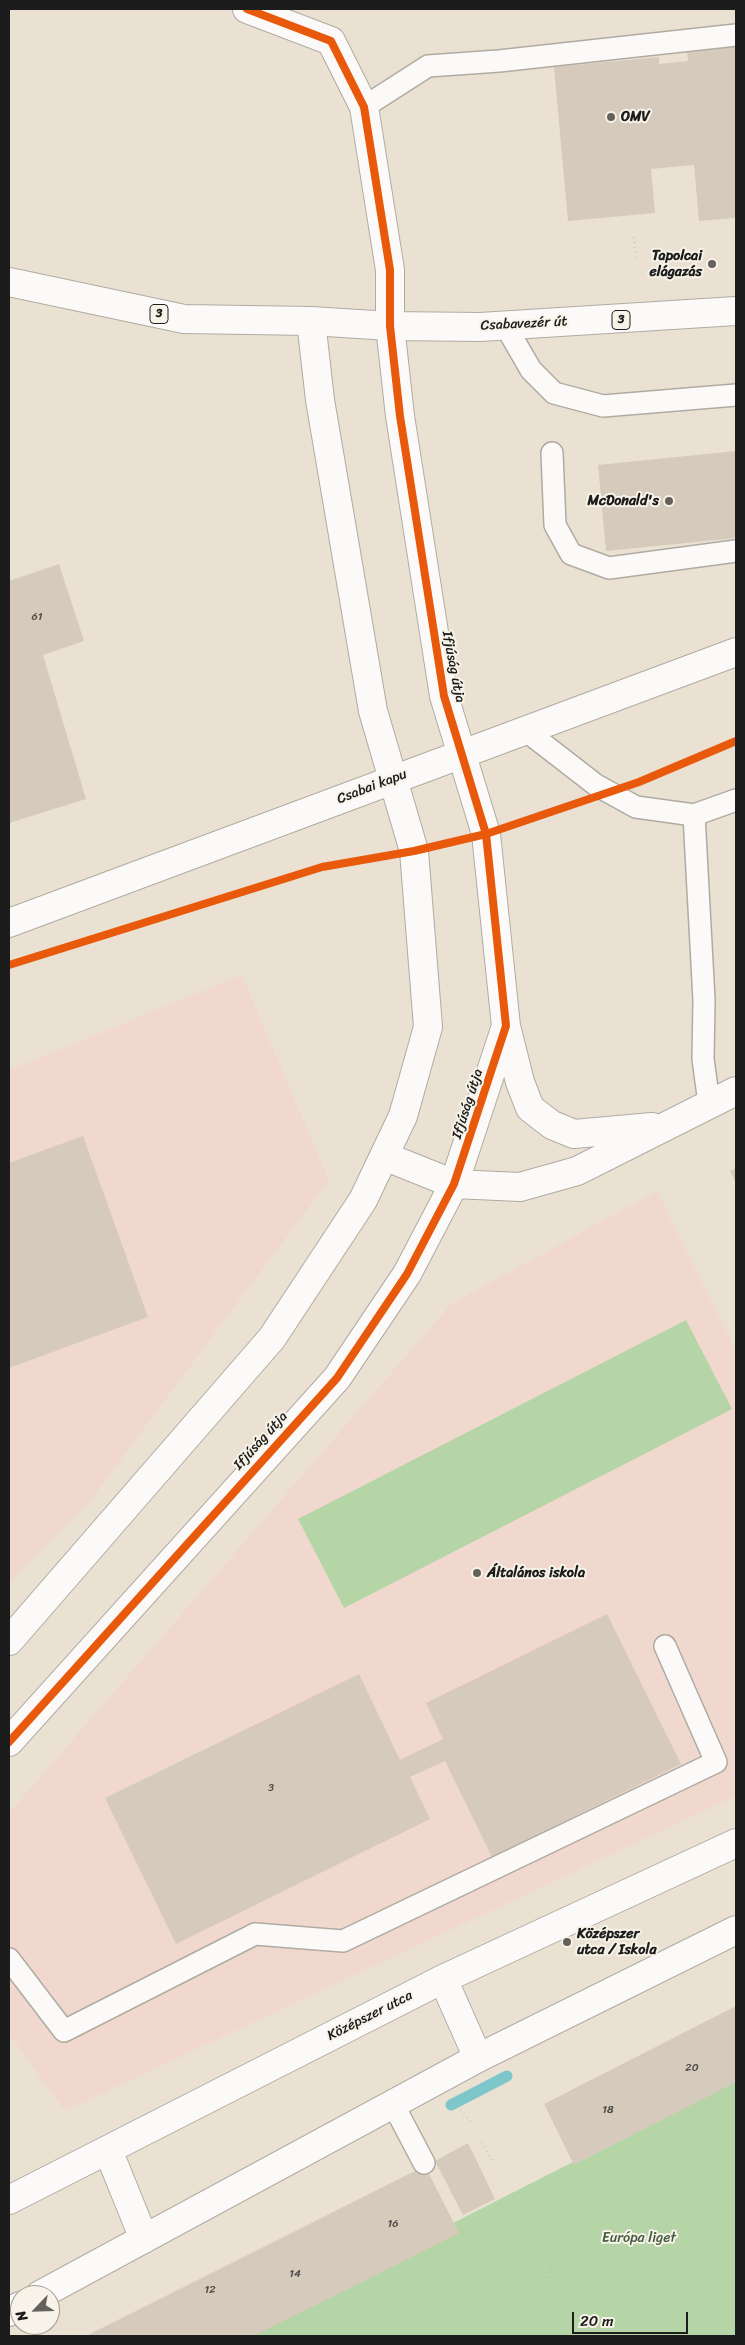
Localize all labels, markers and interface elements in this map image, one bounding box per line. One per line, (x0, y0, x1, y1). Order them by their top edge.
place label: OMV (621, 109, 650, 125)
marker: OMV (605, 111, 617, 123)
place label: Tapolcai elágazás (650, 248, 702, 280)
marker: Tapolcai elágazás (706, 258, 718, 270)
road number: 3 (150, 304, 168, 324)
road number: 3 (612, 310, 630, 330)
street label: Csabavezér út (480, 313, 568, 335)
place label: McDonald's (587, 493, 659, 509)
marker: McDonald's (663, 495, 675, 507)
house number: 61 (32, 610, 42, 624)
street label: Ifjúság útja (438, 630, 468, 704)
street label: Csabai kapu (335, 766, 409, 808)
street label: Ifjúság útja (449, 1067, 487, 1141)
street label: Ifjúság útja (231, 1408, 291, 1474)
place label: Általános iskola (487, 1565, 585, 1581)
marker: Általános iskola (471, 1567, 483, 1579)
house number: 3 (268, 1781, 274, 1795)
place label: Középszer utca / Iskola (577, 1926, 656, 1958)
marker: Középszer utca / Iskola (561, 1936, 573, 1948)
street label: Középszer utca (325, 1987, 415, 2045)
house number: 20 (685, 2061, 699, 2075)
house number: 18 (602, 2103, 614, 2117)
house number: 16 (388, 2217, 398, 2231)
park label: Európa liget (602, 2230, 676, 2246)
house number: 14 (289, 2267, 301, 2281)
house number: 12 (204, 2283, 216, 2297)
north arrow (10, 2285, 60, 2335)
scale bar (575, 2302, 691, 2334)
text: N (8, 2306, 35, 2325)
text: 20 m (580, 2308, 614, 2334)

